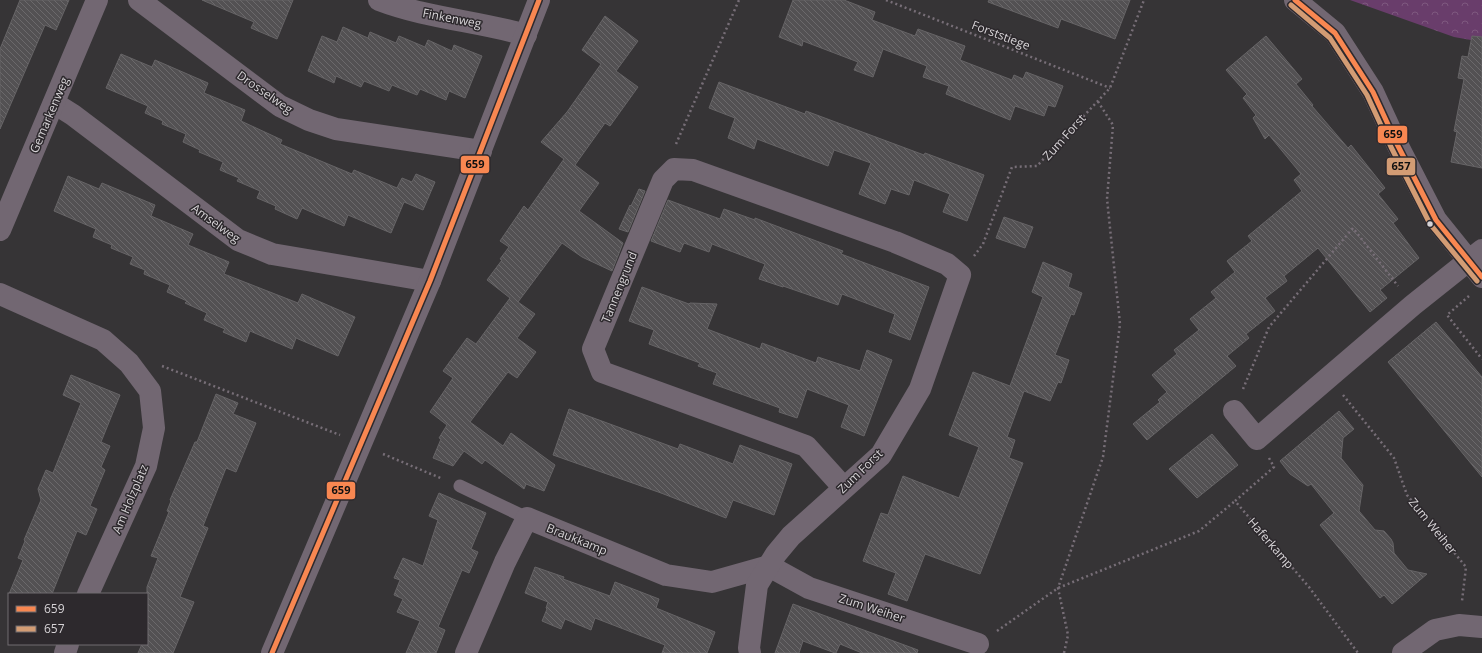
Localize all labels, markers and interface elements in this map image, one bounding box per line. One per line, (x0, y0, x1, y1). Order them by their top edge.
street label: Finkenweg (421, 4, 483, 32)
street label: Forststiege (969, 16, 1033, 54)
street label: Drosselweg (234, 67, 297, 118)
street label: Gemarkenweg (25, 74, 73, 156)
street label: Zum Forst (1039, 110, 1089, 164)
line badge: 659 (1377, 125, 1408, 144)
text: 659 (1384, 126, 1402, 141)
line badge: 659 (460, 155, 490, 174)
text: 659 (466, 156, 484, 171)
line badge: 657 (1386, 157, 1416, 176)
text: 657 (1392, 158, 1410, 173)
street label: Amselweg (188, 199, 244, 247)
unlabelled marker (1425, 219, 1435, 229)
street label: Tannengrund (597, 249, 641, 325)
street label: Zum Forst (834, 445, 886, 497)
street label: Am Holzplatz (108, 462, 152, 536)
line badge: 659 (326, 481, 356, 500)
text: 659 (332, 482, 350, 497)
street label: Zum Weiher (1405, 494, 1461, 558)
street label: Haferkamp (1244, 514, 1298, 572)
street label: Braukkamp (544, 519, 610, 559)
street label: Zum Weiher (837, 589, 907, 627)
legend (8, 593, 148, 645)
text: 659 (44, 600, 65, 617)
text: 657 (44, 620, 65, 637)

